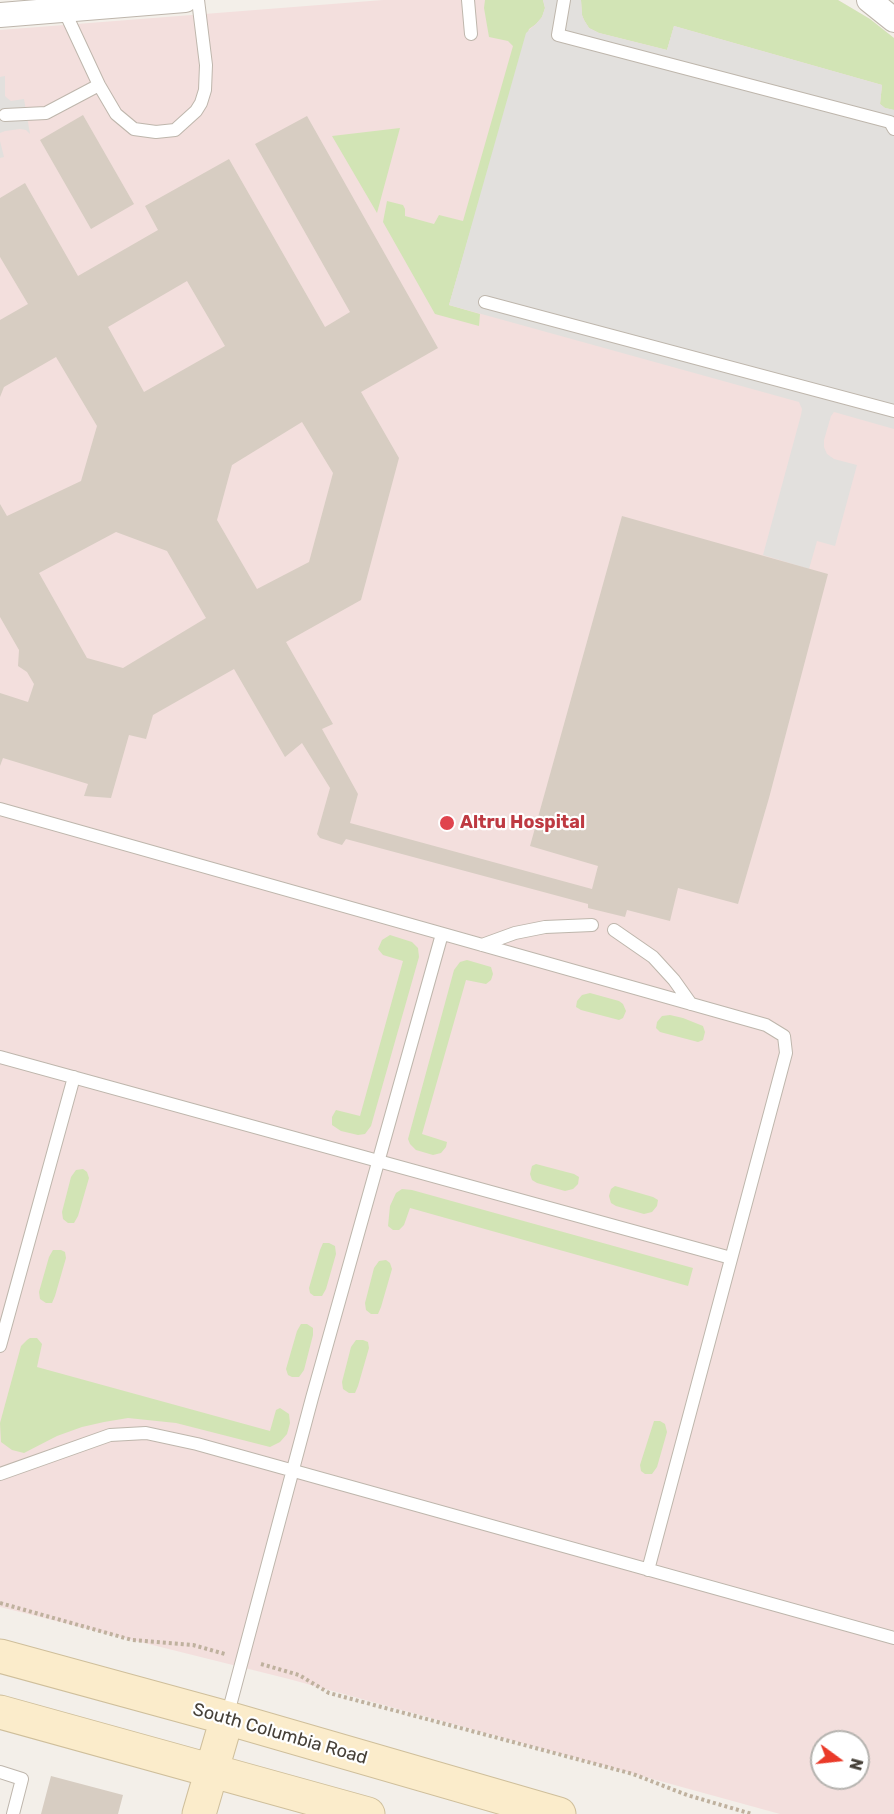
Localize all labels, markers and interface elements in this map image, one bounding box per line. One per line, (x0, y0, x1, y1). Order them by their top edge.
place label: Altru Hospital (460, 812, 585, 834)
marker: Altru Hospital (438, 814, 456, 832)
street label: South Columbia Road (190, 1699, 370, 1769)
north arrow (810, 1730, 870, 1790)
text: N (845, 1756, 867, 1772)

